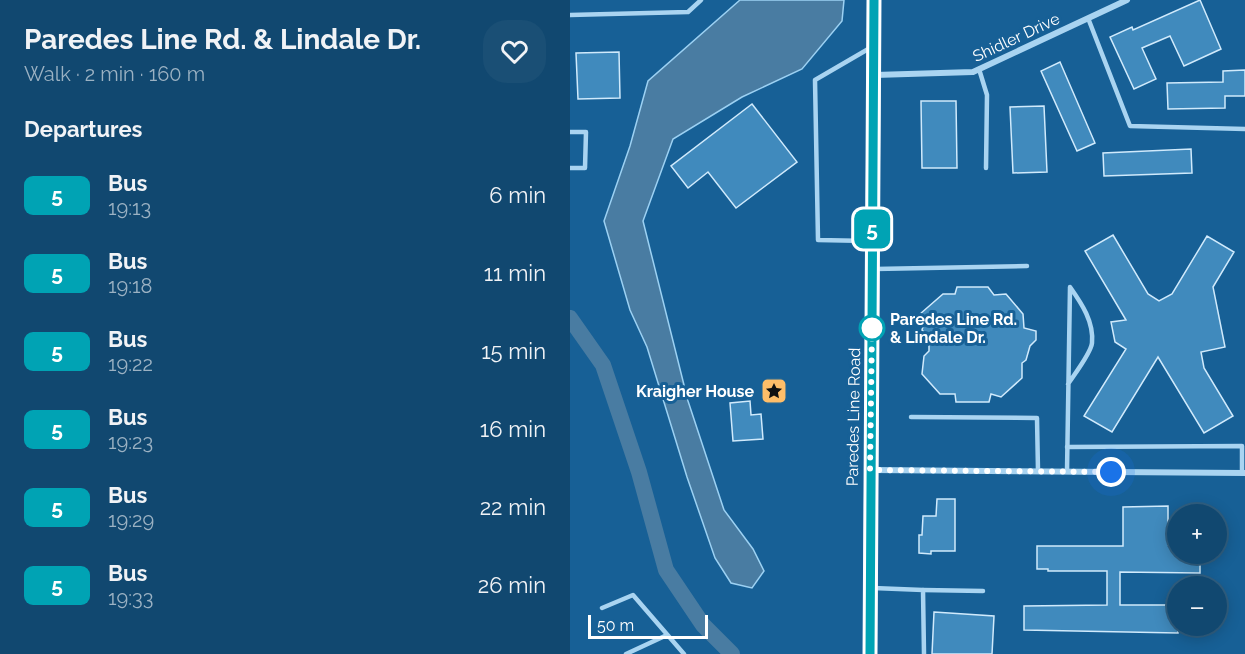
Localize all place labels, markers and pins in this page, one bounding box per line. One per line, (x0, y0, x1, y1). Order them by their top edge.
place label: Paredes Line Rd. & Lindale Dr. (890, 310, 1017, 347)
marker: Paredes Line Rd. & Lindale Dr. (859, 315, 885, 341)
place icon: Kraigher House (759, 376, 789, 406)
place label: Kraigher House (636, 382, 754, 401)

